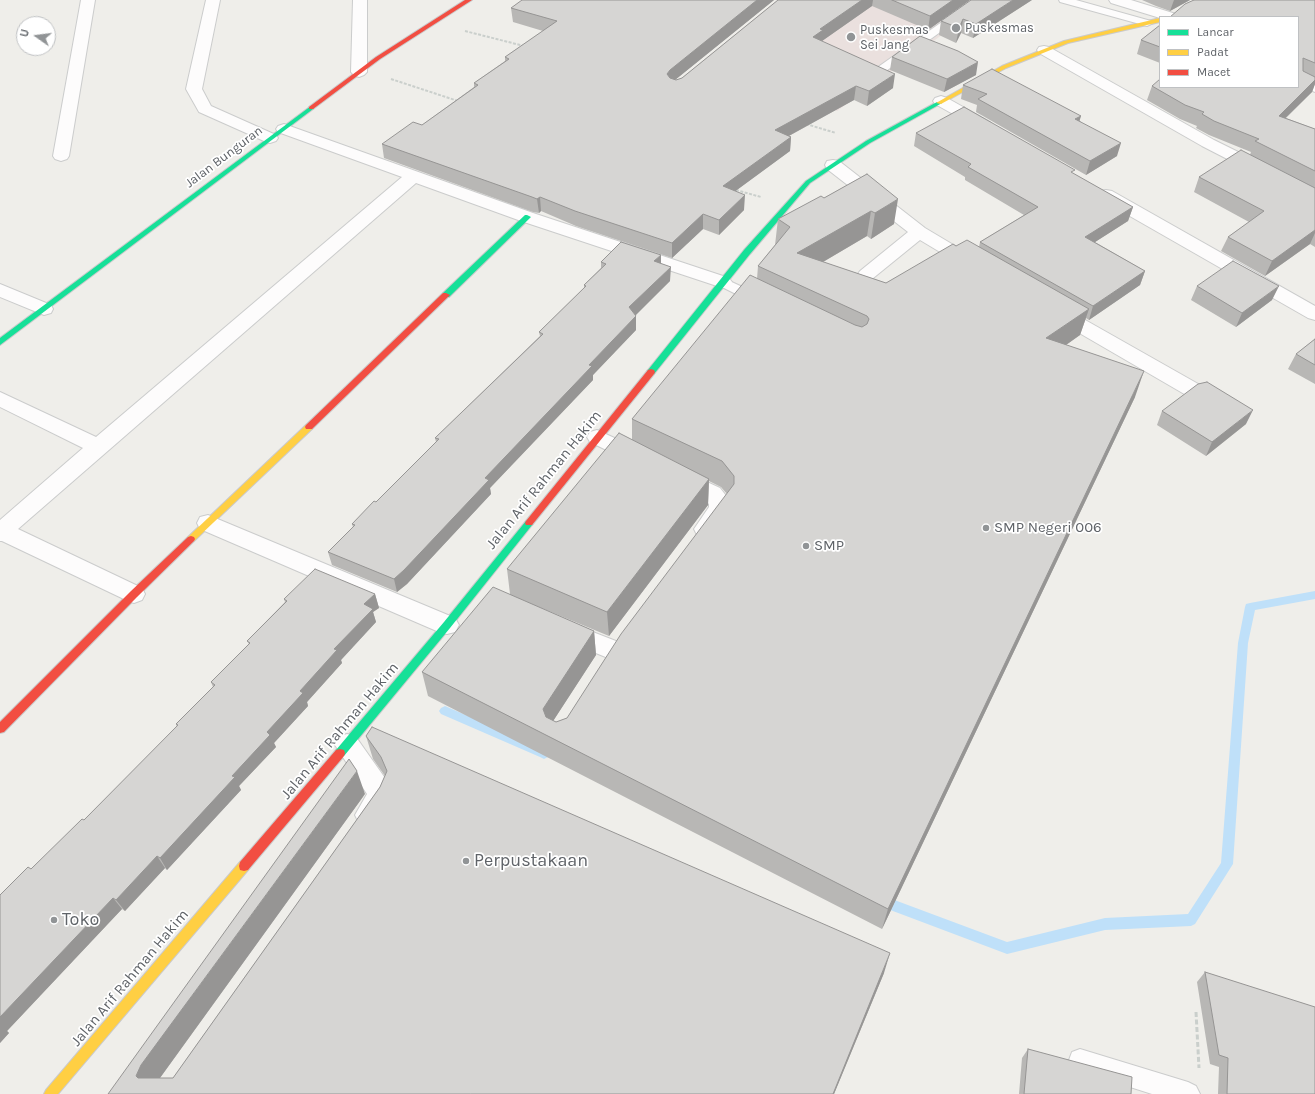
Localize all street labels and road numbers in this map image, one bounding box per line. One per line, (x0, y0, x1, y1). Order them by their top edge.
street label: Jalan Bunguran (182, 123, 266, 191)
street label: Jalan Arif Rahman Hakim (482, 407, 606, 553)
street label: Jalan Arif Rahman Hakim (277, 659, 403, 803)
street label: Jalan Arif Rahman Hakim (67, 906, 193, 1050)

